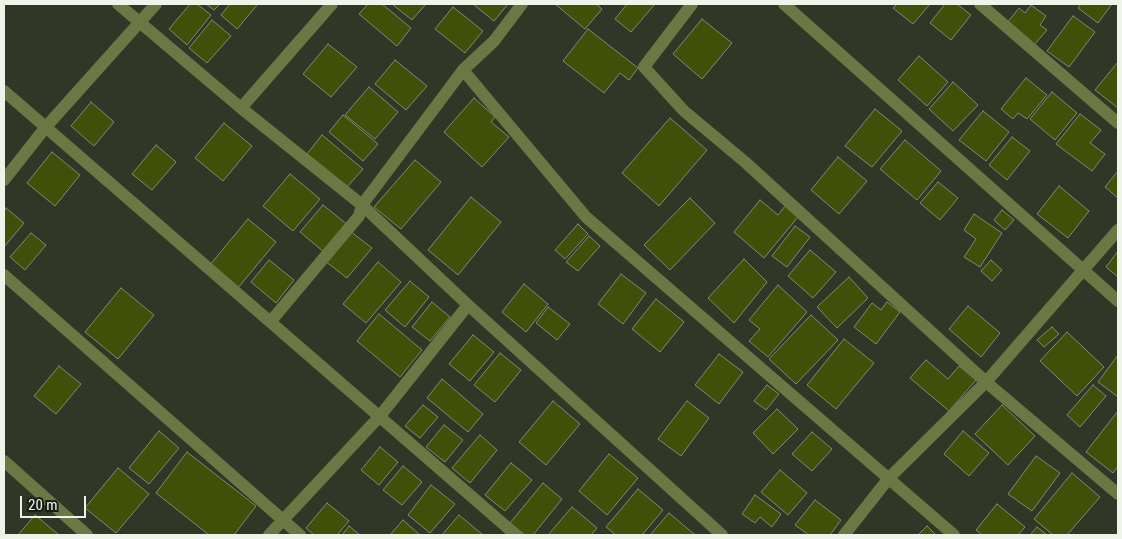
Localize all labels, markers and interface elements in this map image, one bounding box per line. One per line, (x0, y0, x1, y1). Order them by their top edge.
scale bar (22, 486, 89, 518)
text: 20 m (28, 496, 58, 514)

